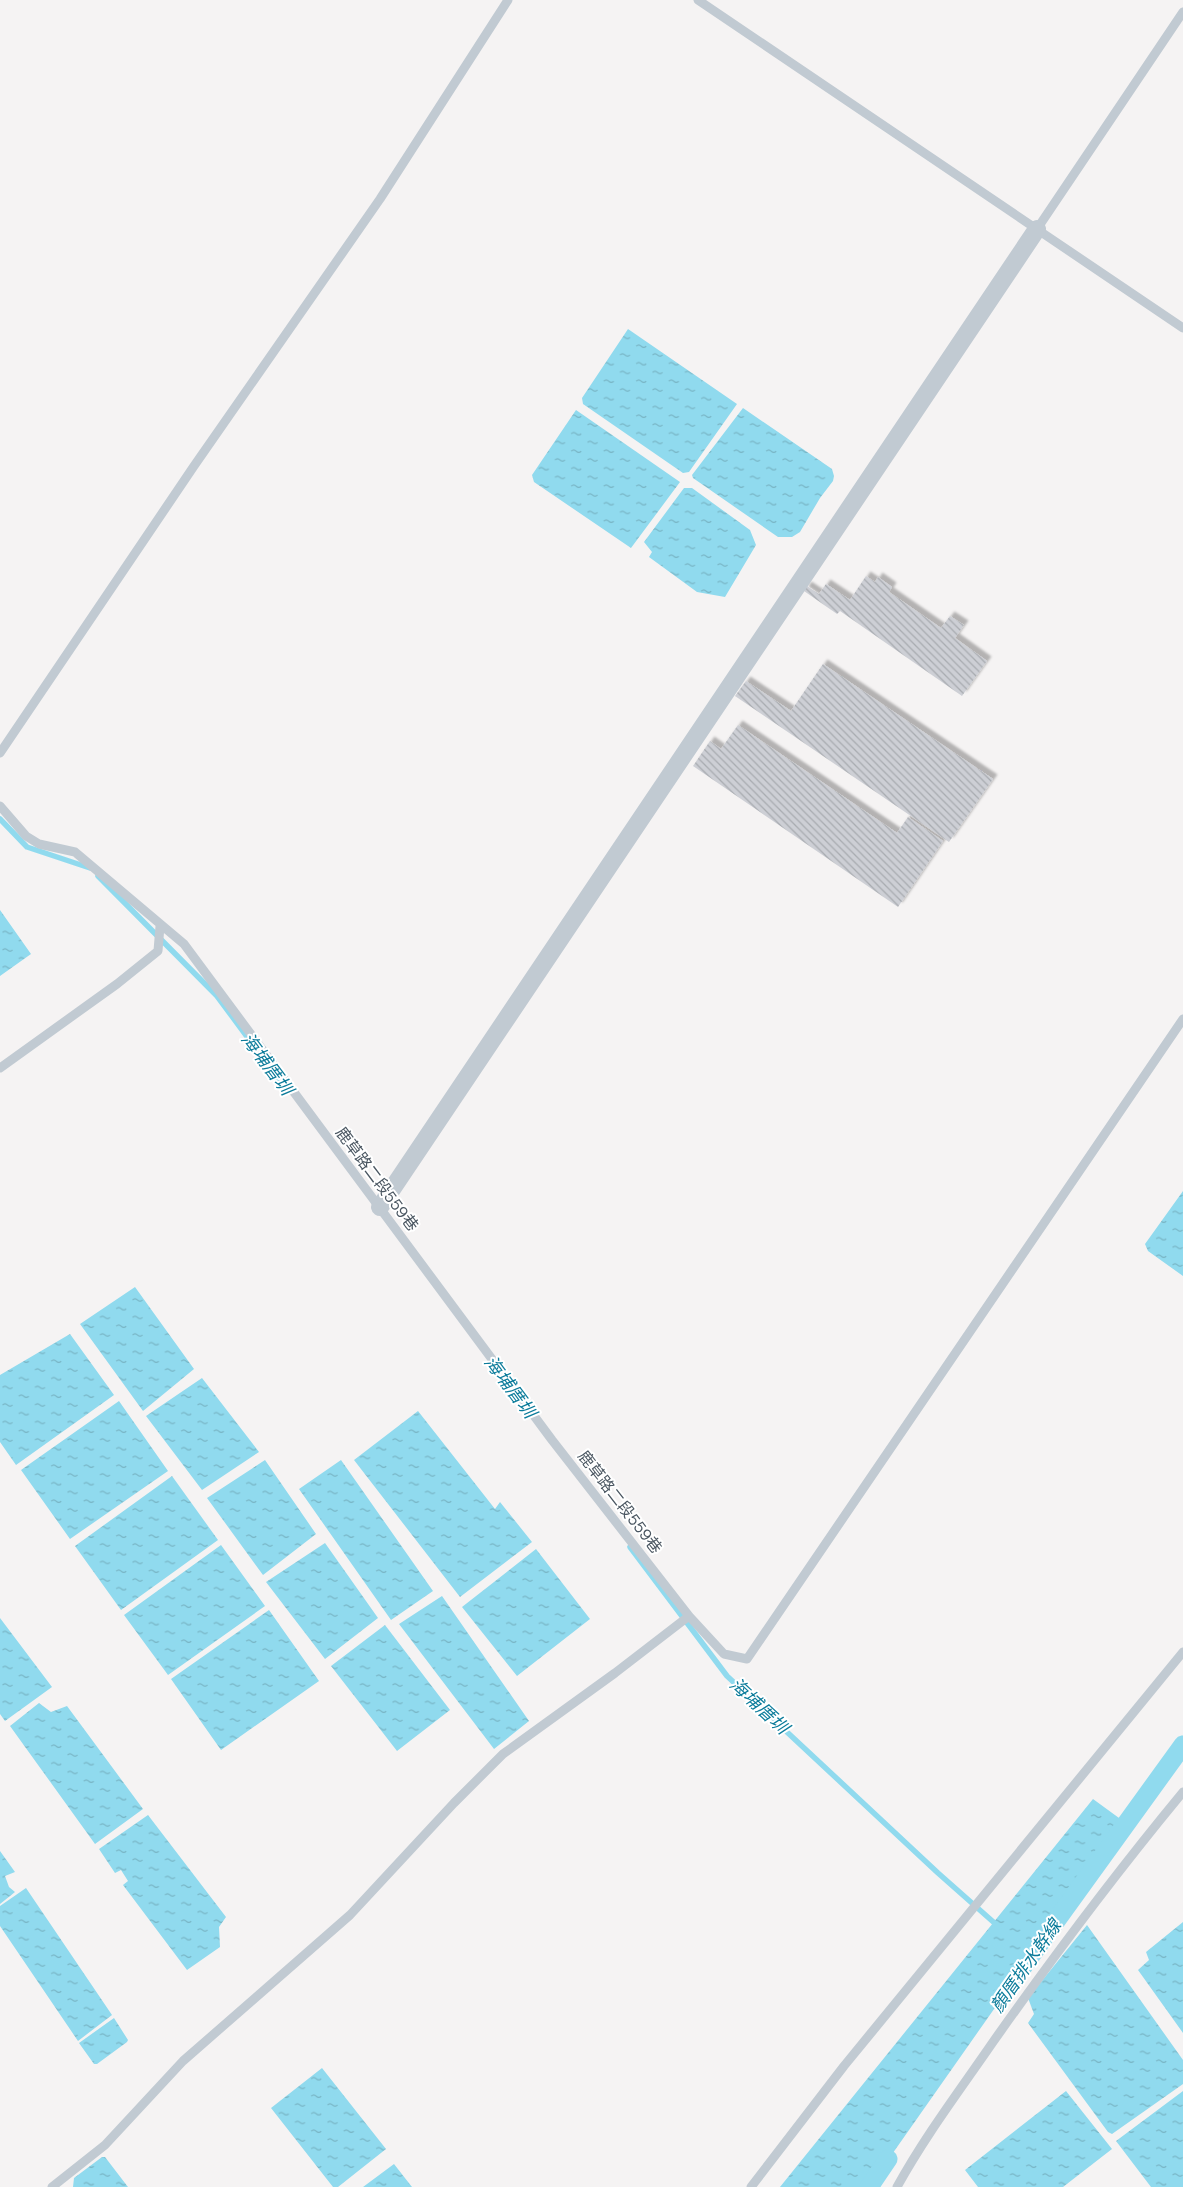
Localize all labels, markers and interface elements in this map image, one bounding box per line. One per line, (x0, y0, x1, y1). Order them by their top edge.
water label: 海埔厝圳 (236, 1028, 300, 1102)
street label: 鹿草路二段559巷 (331, 1123, 423, 1235)
water label: 海埔厝圳 (479, 1351, 543, 1425)
street label: 鹿草路二段559巷 (573, 1446, 667, 1558)
water label: 海埔厝圳 (724, 1673, 796, 1741)
water label: 顏厝排水幹線 (985, 1913, 1068, 2017)

